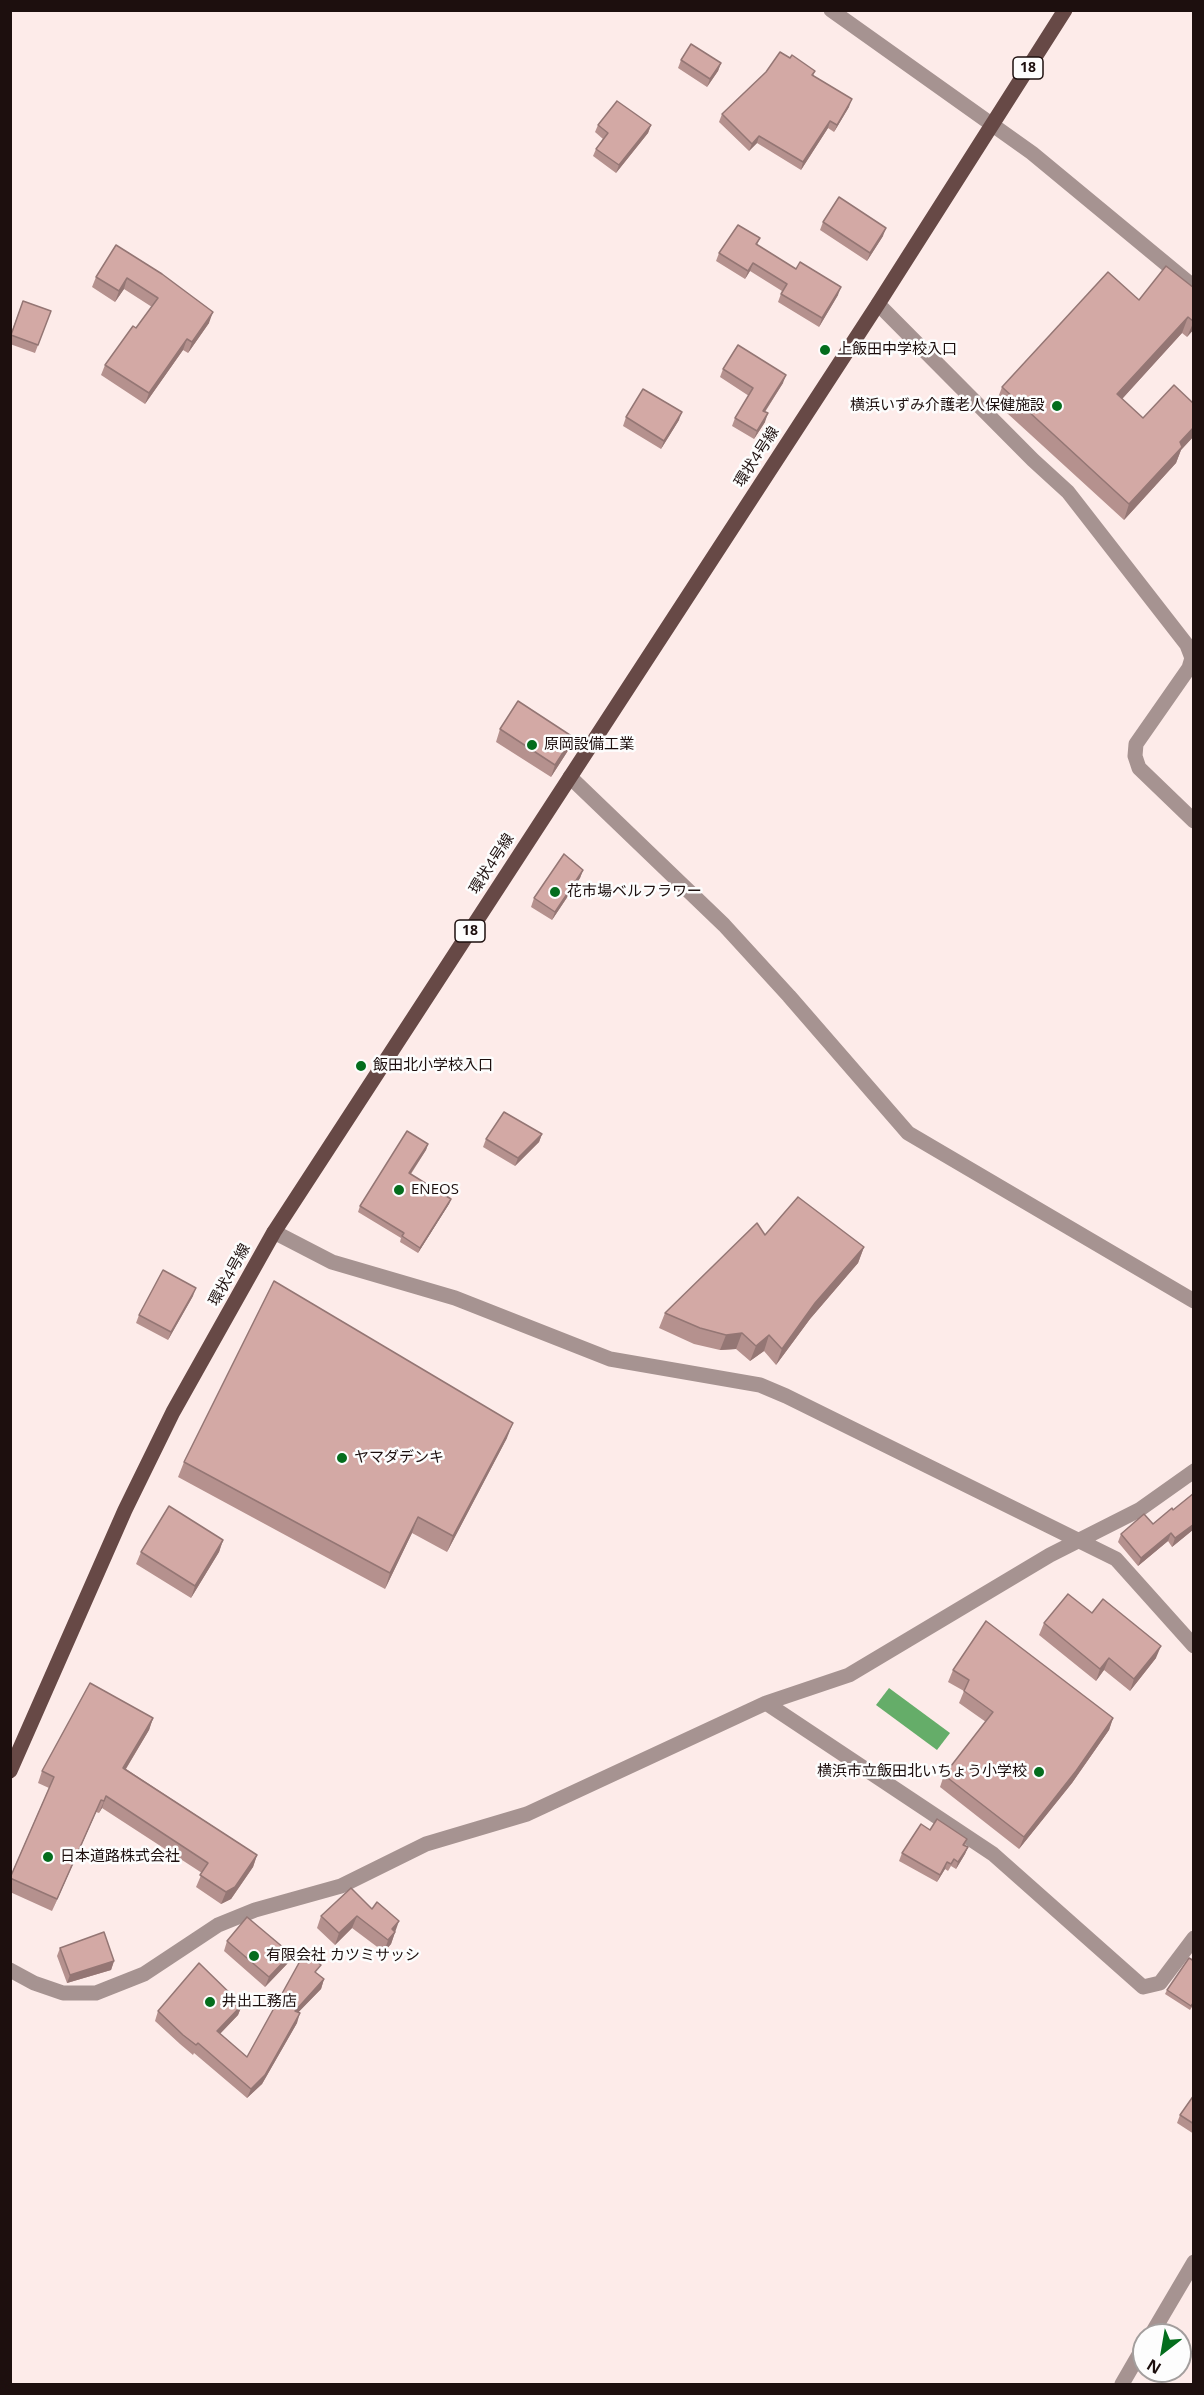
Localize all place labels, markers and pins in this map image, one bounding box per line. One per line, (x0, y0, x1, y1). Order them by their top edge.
place label: 上飯田中学校入口 (837, 341, 957, 359)
marker: 上飯田中学校入口 (818, 343, 832, 357)
place label: 横浜いずみ介護老人保健施設 (850, 397, 1045, 415)
marker: 横浜いずみ介護老人保健施設 (1050, 399, 1064, 413)
place label: 原岡設備工業 (544, 736, 634, 754)
marker: 原岡設備工業 (525, 738, 539, 752)
place label: 花市場ベルフラワー (567, 883, 702, 901)
marker: 花市場ベルフラワー (548, 885, 562, 899)
place label: 飯田北小学校入口 (373, 1057, 493, 1075)
marker: 飯田北小学校入口 (354, 1059, 368, 1073)
place label: ENEOS (411, 1181, 459, 1199)
marker: ENEOS (392, 1183, 406, 1197)
place label: ヤマダデンキ (354, 1449, 444, 1467)
marker: ヤマダデンキ (335, 1451, 349, 1465)
place label: 横浜市立飯田北いちょう小学校 (817, 1763, 1027, 1781)
marker: 横浜市立飯田北いちょう小学校 (1032, 1765, 1046, 1779)
place label: 日本道路株式会社 (60, 1848, 180, 1866)
marker: 日本道路株式会社 (41, 1850, 55, 1864)
place label: 有限会社 カツミサッシ (266, 1947, 420, 1965)
marker: 有限会社 カツミサッシ (247, 1949, 261, 1963)
place label: 井出工務店 (222, 1993, 297, 2011)
marker: 井出工務店 (203, 1995, 217, 2009)

